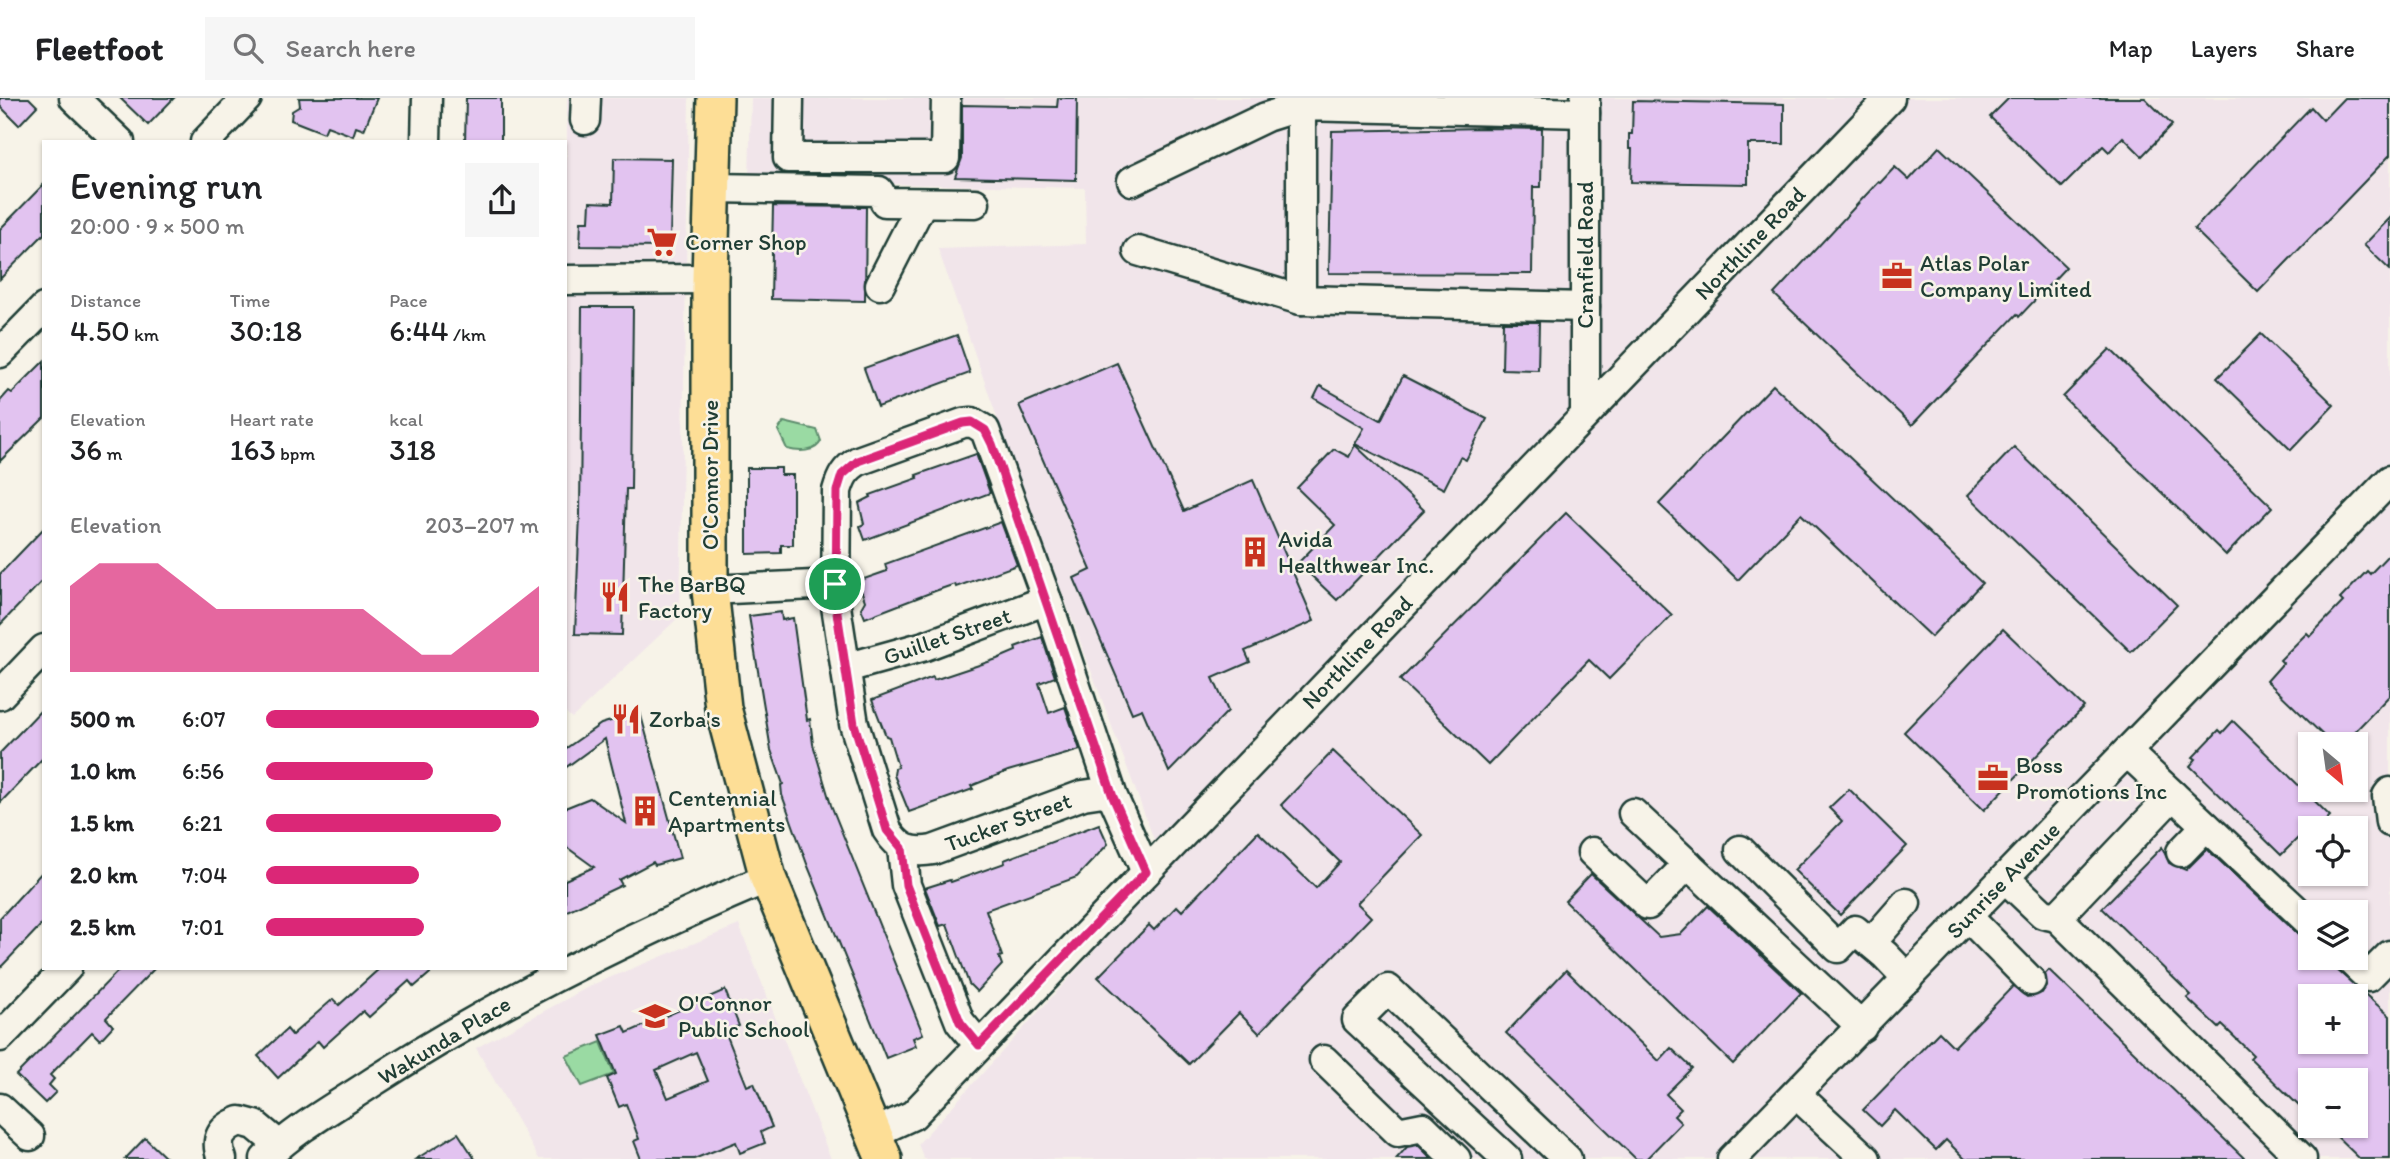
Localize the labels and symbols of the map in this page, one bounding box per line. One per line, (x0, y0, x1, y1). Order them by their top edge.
street label: Northline Road (1689, 180, 1812, 306)
street label: Cranfield Road (1571, 181, 1599, 329)
supermarket icon: Corner Shop (645, 225, 679, 259)
place label: Corner Shop (685, 228, 807, 256)
place label: Atlas Polar Company Limited (1920, 249, 2092, 303)
office icon: Atlas Polar Company Limited (1880, 259, 1914, 293)
street label: O'Connor Drive (696, 400, 724, 550)
place label: Avida Healthwear Inc. (1278, 525, 1434, 579)
building icon: Avida Healthwear Inc. (1238, 535, 1272, 569)
pin (805, 554, 865, 614)
place label: The BarBQ Factory (638, 570, 746, 624)
restaurant icon: The BarBQ Factory (598, 580, 632, 614)
street label: Northline Road (1296, 589, 1419, 715)
street label: Guillet Street (879, 601, 1015, 671)
restaurant icon: Zorba's (609, 702, 643, 736)
place label: Zorba's (649, 705, 721, 733)
north arrow (2298, 732, 2368, 802)
place label: Boss Promotions Inc (2016, 751, 2168, 805)
office icon: Boss Promotions Inc (1976, 761, 2010, 795)
place label: Centennial Apartments (668, 784, 786, 838)
street label: Tucker Street (941, 786, 1075, 858)
building icon: Centennial Apartments (628, 794, 662, 828)
street label: Sunrise Avenue (1940, 816, 2066, 944)
street label: Wakunda Place (372, 989, 516, 1091)
place label: O'Connor Public School (678, 989, 810, 1043)
school or university icon: O'Connor Public School (638, 999, 672, 1033)

